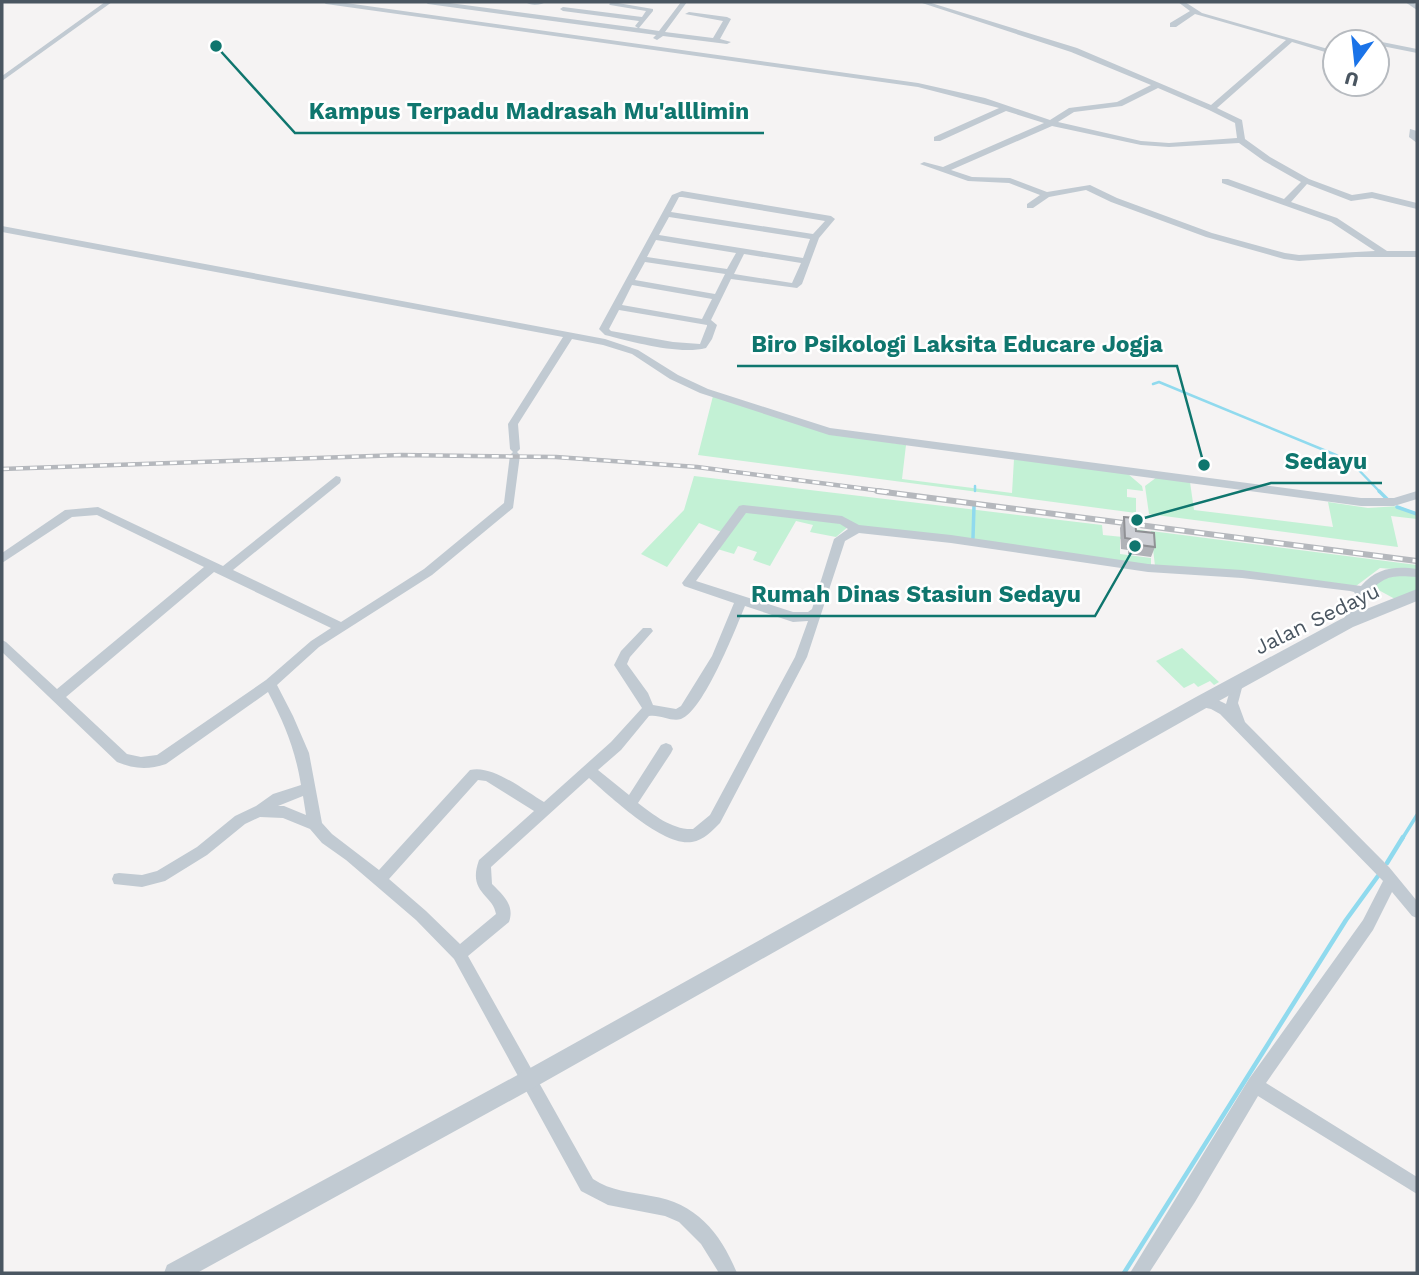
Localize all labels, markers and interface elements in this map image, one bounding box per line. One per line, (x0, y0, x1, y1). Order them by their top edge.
north arrow (1321, 28, 1391, 98)
text: U (1342, 66, 1361, 92)
callout: Kampus Terpadu Madrasah Mu'alllimin (295, 89, 764, 133)
text: Kampus Terpadu Madrasah Mu'alllimin (309, 98, 749, 125)
callout: Biro Psikologi Laksita Educare Jogja (737, 322, 1177, 366)
text: Biro Psikologi Laksita Educare Jogja (751, 331, 1163, 358)
callout: Sedayu (1271, 439, 1382, 483)
text: Sedayu (1285, 448, 1367, 475)
callout: Rumah Dinas Stasiun Sedayu (737, 572, 1095, 616)
street label: Jalan Sedayu (1250, 578, 1383, 660)
text: Rumah Dinas Stasiun Sedayu (751, 581, 1081, 608)

